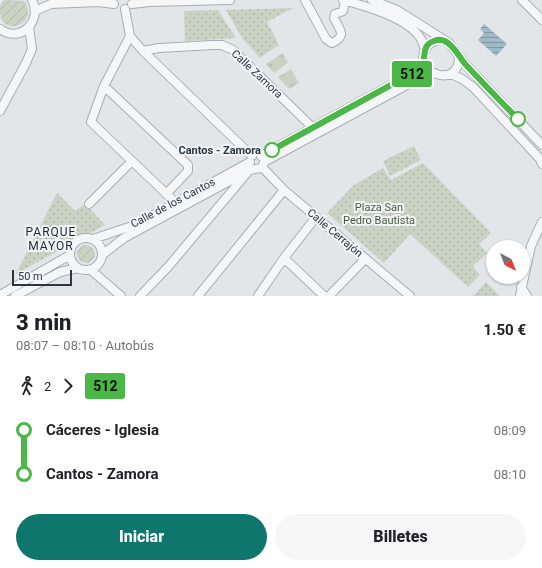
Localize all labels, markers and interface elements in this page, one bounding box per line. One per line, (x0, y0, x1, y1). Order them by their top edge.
street label: Calle Zamora (229, 47, 285, 101)
line badge: 512 (389, 61, 435, 87)
text: 512 (400, 66, 424, 82)
unlabelled marker (510, 111, 526, 127)
marker: Cantos - Zamora (264, 142, 280, 158)
place label: Cantos - Zamora (178, 144, 261, 157)
street label: Calle de los Cantos (129, 175, 218, 231)
park label: Plaza San Pedro Bautista (343, 201, 415, 227)
street label: Calle Cerrajón (305, 206, 365, 260)
district label: PARQUE MAYOR (26, 225, 76, 253)
north arrow (486, 240, 530, 284)
map controls (486, 240, 530, 284)
scale bar (12, 268, 72, 287)
text: 50 m (18, 270, 43, 283)
text: 3 min (16, 310, 71, 335)
text: 1.50 € (483, 321, 526, 339)
text: 08:07 – 08:10 · Autobús (16, 338, 154, 353)
icon: walk (16, 375, 38, 397)
icon: forward (57, 375, 79, 397)
text: 512 (93, 378, 117, 394)
text: 2 (44, 379, 51, 394)
text: Cáceres - Iglesia (46, 421, 159, 439)
text: 08:09 (494, 423, 526, 438)
text: Cantos - Zamora (46, 465, 159, 483)
text: 08:10 (494, 467, 526, 482)
button: Iniciar (16, 514, 267, 560)
button: Billetes (275, 514, 526, 560)

